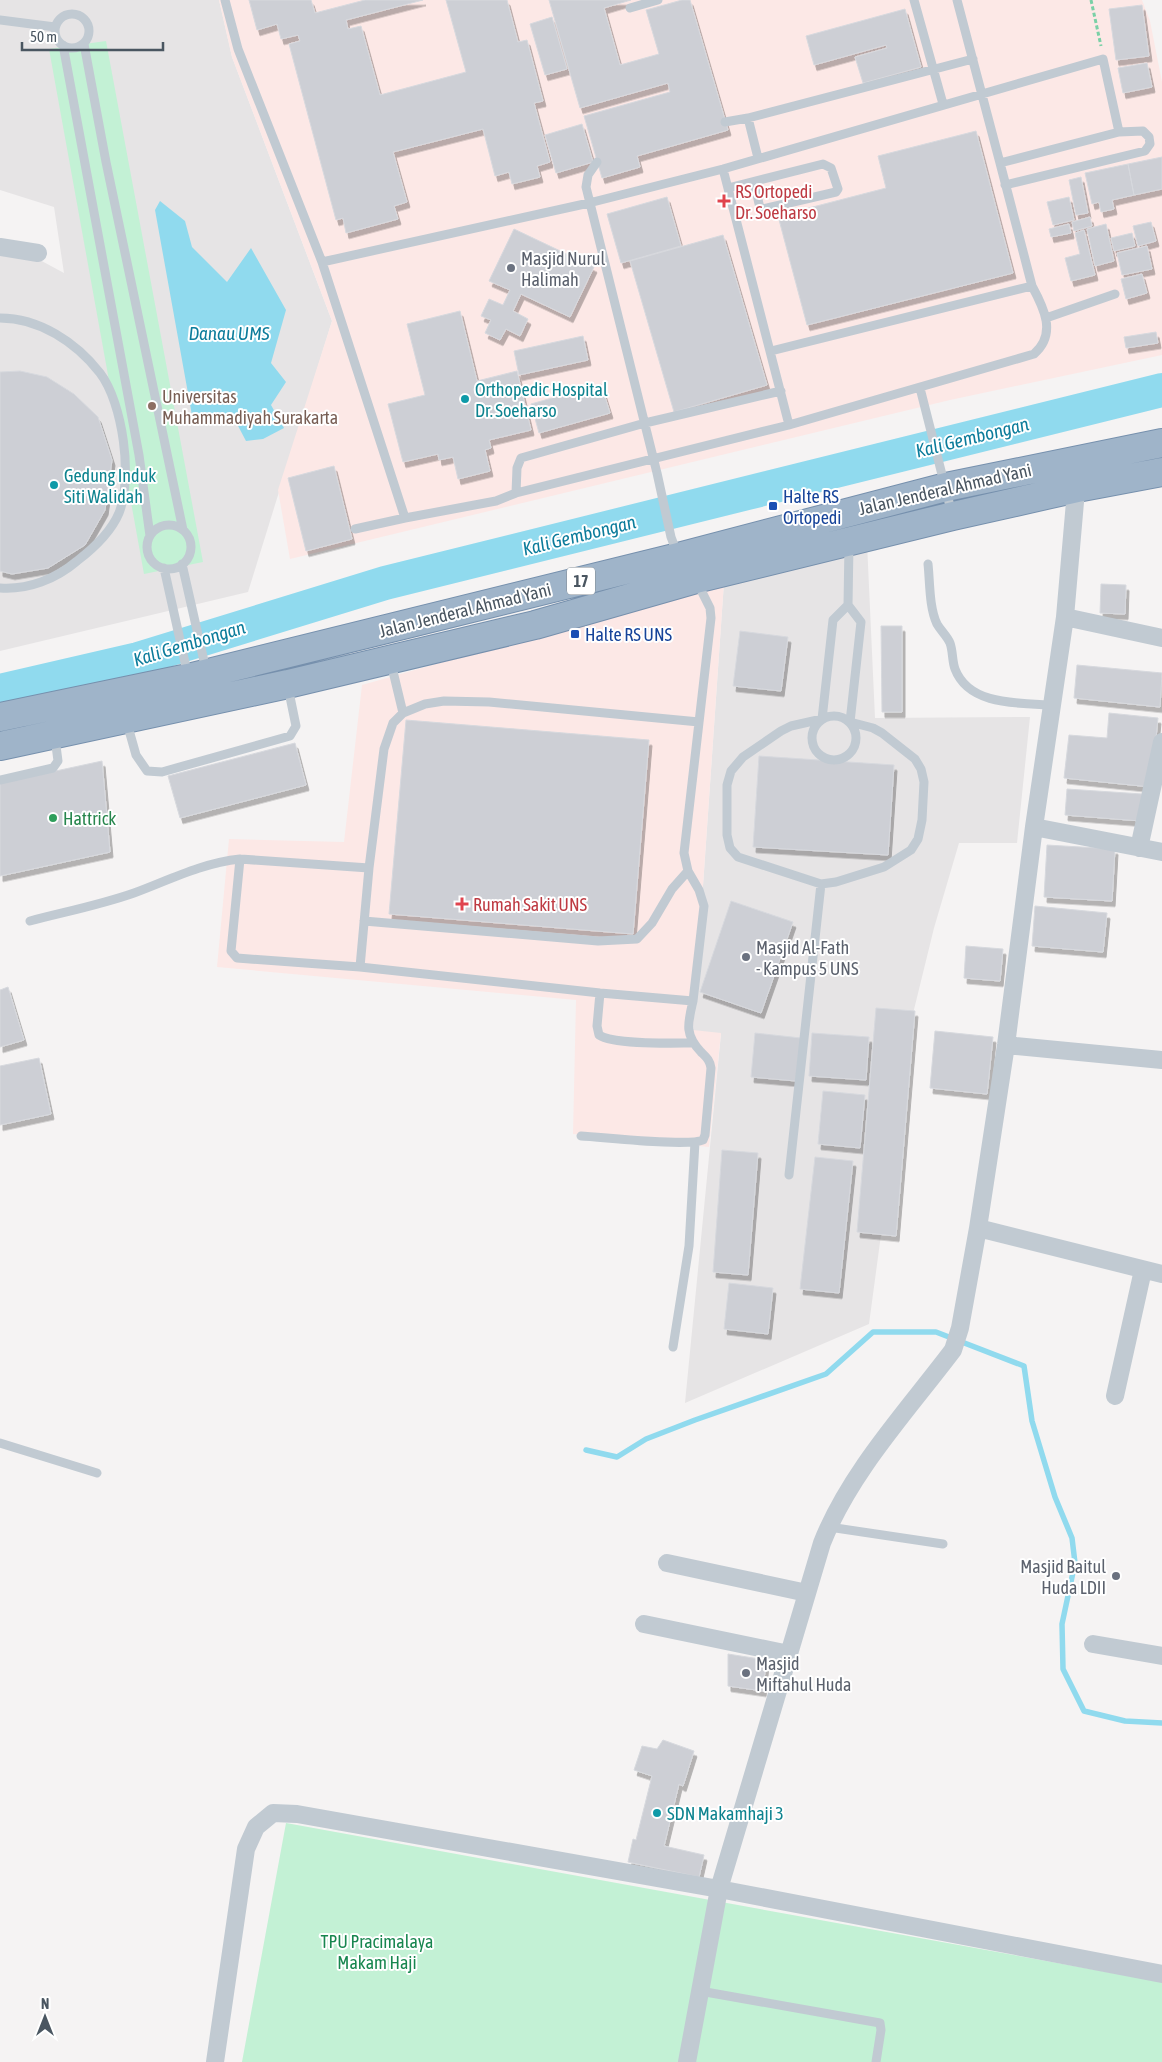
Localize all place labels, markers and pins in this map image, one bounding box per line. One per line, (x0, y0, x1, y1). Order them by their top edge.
place label: RS Ortopedi Dr. Soeharso (735, 181, 817, 223)
marker: RS Ortopedi Dr. Soeharso (717, 194, 731, 208)
place label: Masjid Nurul Halimah (521, 248, 605, 290)
marker: Masjid Nurul Halimah (505, 262, 517, 274)
place label: Orthopedic Hospital Dr. Soeharso (475, 379, 608, 421)
place label: Universitas Muhammadiyah Surakarta (162, 386, 338, 428)
marker: Orthopedic Hospital Dr. Soeharso (459, 393, 471, 405)
marker: Universitas Muhammadiyah Surakarta (146, 400, 158, 412)
place label: Gedung Induk Siti Walidah (64, 465, 156, 507)
marker: Gedung Induk Siti Walidah (48, 479, 60, 491)
place label: Halte RS Ortopedi (783, 486, 841, 528)
marker: Halte RS Ortopedi (767, 500, 779, 512)
place label: Halte RS UNS (585, 624, 673, 645)
marker: Halte RS UNS (569, 628, 581, 640)
place label: Hattrick (63, 808, 116, 829)
marker: Hattrick (47, 812, 59, 824)
place label: Rumah Sakit UNS (473, 894, 588, 915)
marker: Rumah Sakit UNS (455, 897, 469, 911)
place label: Masjid Al-Fath - Kampus 5 UNS (756, 937, 859, 979)
marker: Masjid Al-Fath - Kampus 5 UNS (740, 951, 752, 963)
place label: Masjid Baitul Huda LDII (1020, 1556, 1106, 1598)
marker: Masjid Baitul Huda LDII (1110, 1570, 1122, 1582)
place label: Masjid Miftahul Huda (756, 1653, 851, 1695)
marker: Masjid Miftahul Huda (740, 1667, 752, 1679)
place label: SDN Makamhaji 3 (667, 1803, 784, 1824)
marker: SDN Makamhaji 3 (651, 1807, 663, 1819)

